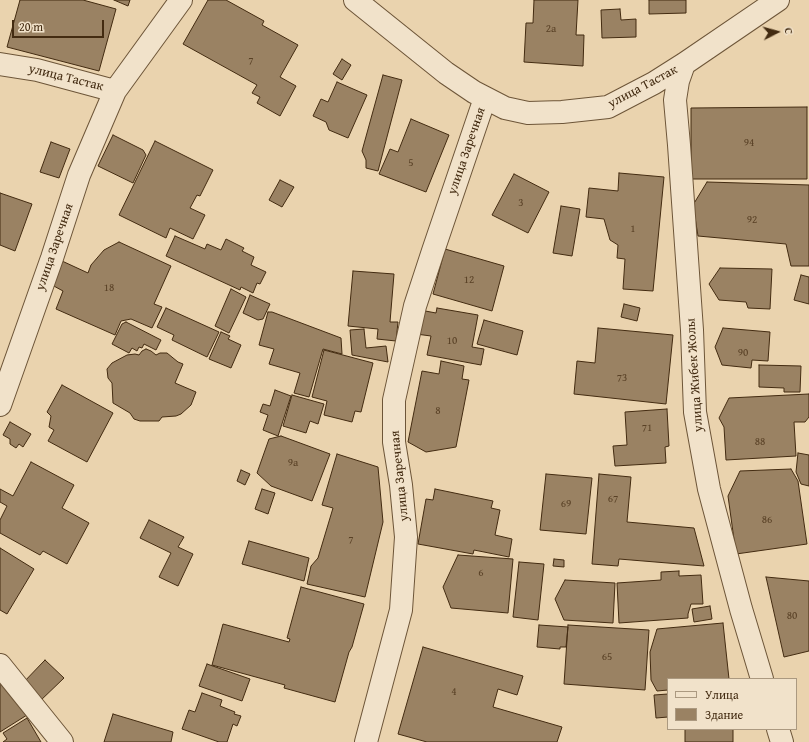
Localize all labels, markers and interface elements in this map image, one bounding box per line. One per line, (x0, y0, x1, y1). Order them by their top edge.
scale bar (14, 12, 106, 38)
north arrow (757, 12, 797, 52)
text: 20 m (19, 18, 43, 35)
house number: 2а (546, 22, 556, 36)
text: С (781, 27, 797, 35)
house number: 7 (248, 54, 254, 68)
street label: улица Тастак (27, 61, 105, 95)
street label: улица Тастак (606, 62, 680, 112)
street label: улица Заречная (445, 105, 489, 197)
house number: 94 (744, 136, 754, 150)
house number: 5 (408, 156, 414, 170)
house number: 3 (518, 196, 524, 210)
street label: улица Заречная (33, 201, 77, 293)
house number: 92 (747, 213, 757, 227)
house number: 1 (630, 222, 636, 236)
house number: 12 (464, 273, 474, 287)
house number: 18 (104, 281, 114, 295)
street label: улица Жибек Жолы (683, 318, 707, 432)
house number: 10 (447, 334, 457, 348)
house number: 90 (738, 346, 748, 360)
house number: 73 (617, 371, 627, 385)
house number: 8 (435, 404, 441, 418)
house number: 71 (642, 421, 652, 435)
street label: улица Заречная (387, 430, 413, 522)
house number: 88 (755, 435, 765, 449)
house number: 9а (288, 456, 298, 470)
house number: 67 (608, 492, 618, 506)
house number: 69 (561, 497, 571, 511)
house number: 86 (762, 513, 772, 527)
house number: 7 (348, 533, 354, 547)
house number: 6 (478, 566, 484, 580)
house number: 80 (787, 609, 797, 623)
house number: 65 (602, 650, 612, 664)
legend (667, 678, 797, 730)
house number: 4 (451, 685, 457, 699)
text: Улица (705, 686, 739, 703)
text: Здание (705, 706, 743, 723)

